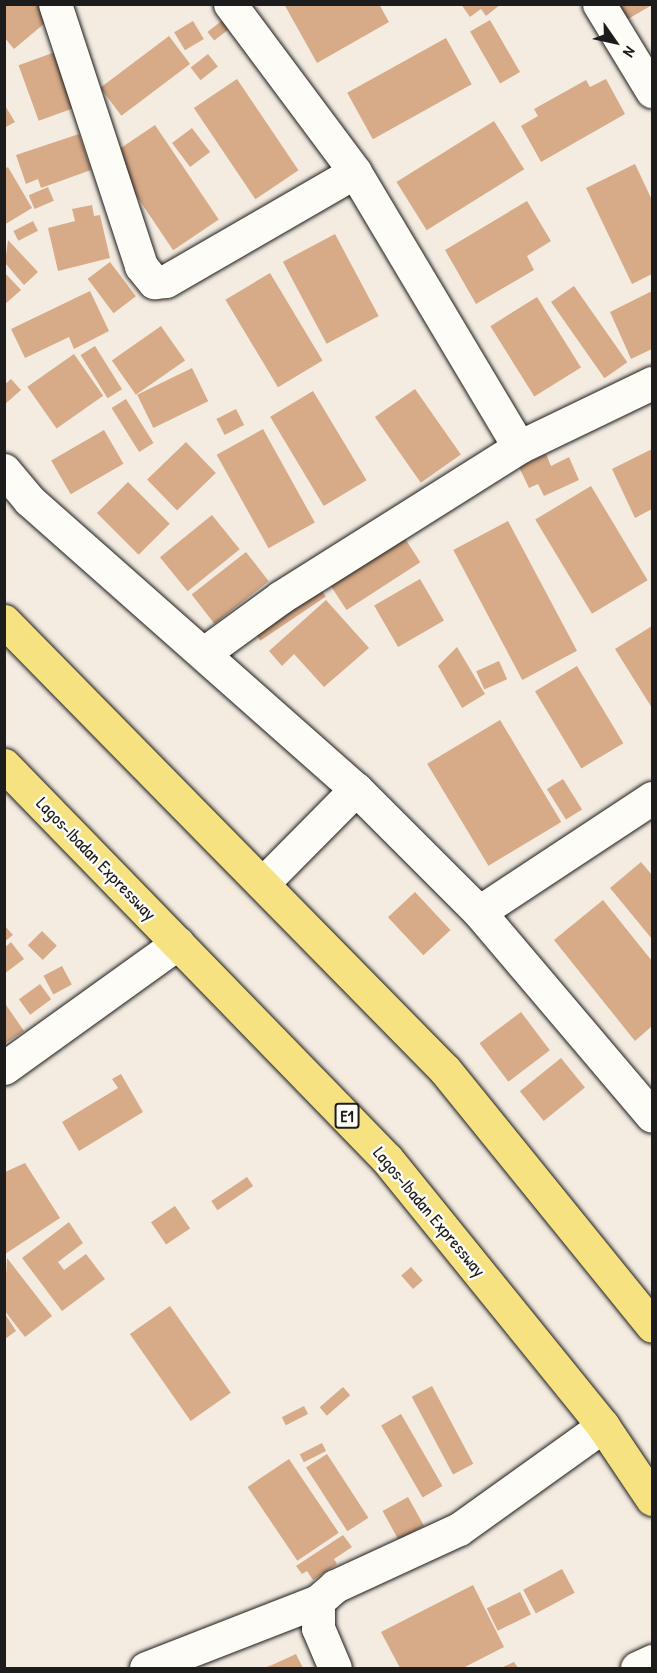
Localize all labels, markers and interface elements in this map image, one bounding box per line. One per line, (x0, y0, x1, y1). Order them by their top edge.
north arrow (585, 12, 645, 72)
text: N (618, 42, 641, 62)
street label: Lagos-Ibadan Expressway (32, 793, 160, 925)
road number: E1 (334, 1103, 360, 1129)
street label: Lagos-Ibadan Expressway (368, 1143, 490, 1281)

